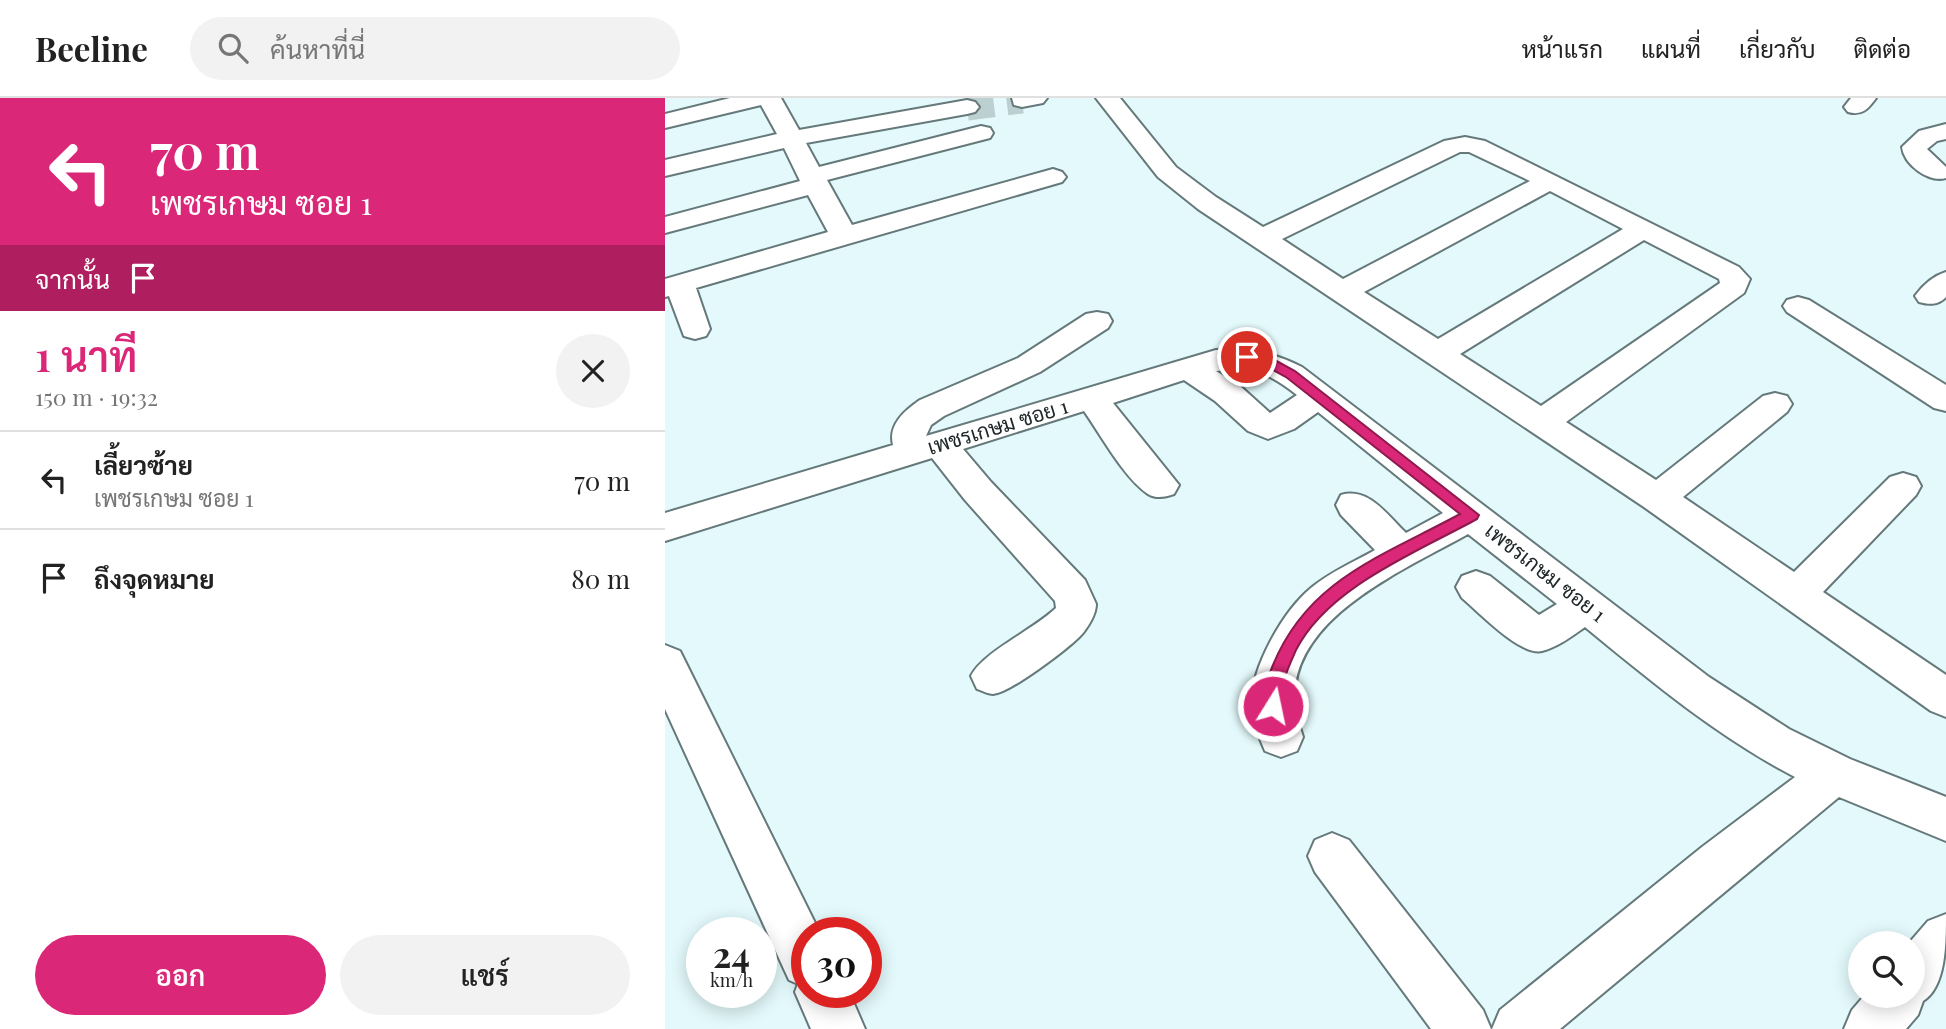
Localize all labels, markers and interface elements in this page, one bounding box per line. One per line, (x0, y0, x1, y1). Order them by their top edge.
search box (190, 17, 680, 80)
text: Beeline (35, 26, 148, 70)
icon: search (214, 29, 252, 67)
text: ค้นหาที่นี่ (270, 31, 365, 66)
text: หน้าแรก (1522, 32, 1603, 64)
text: แผนที่ (1641, 32, 1701, 64)
text: เกี่ยวกับ (1739, 32, 1816, 64)
text: ติดต่อ (1854, 32, 1911, 64)
text: 70 m (150, 117, 260, 182)
icon: left (35, 126, 126, 217)
text: เพชรเกษม ซอย 1 (150, 180, 372, 223)
icon: arrive (124, 259, 162, 297)
text: จากนั้น (35, 261, 110, 296)
text: 1 นาที (35, 327, 137, 383)
pin (1217, 327, 1277, 387)
button: close (556, 334, 630, 408)
icon: arrive (1228, 338, 1266, 376)
text: 150 m · 19:32 (35, 381, 158, 412)
street label: เพชรเกษม ซอย 1 (924, 390, 1071, 460)
text: เลี้ยวซ้าย (94, 447, 193, 482)
icon: left (35, 461, 73, 499)
text: 70 m (574, 463, 630, 498)
text: เพชรเกษม ซอย 1 (94, 482, 254, 513)
street label: เพชรเกษม ซอย 1 (1480, 516, 1612, 627)
icon: arrive (35, 559, 73, 597)
text: ถึงจุดหมาย (94, 561, 215, 596)
text: 80 m (571, 561, 630, 596)
position arrow (1236, 669, 1310, 743)
speed limit sign: 30 (791, 917, 882, 1008)
text: 24 (713, 930, 750, 977)
map controls (1848, 931, 1925, 1008)
button: search (1848, 931, 1925, 1008)
button: ออก (35, 935, 326, 1015)
button: แชร์ (340, 935, 630, 1015)
text: km/h (710, 968, 753, 992)

